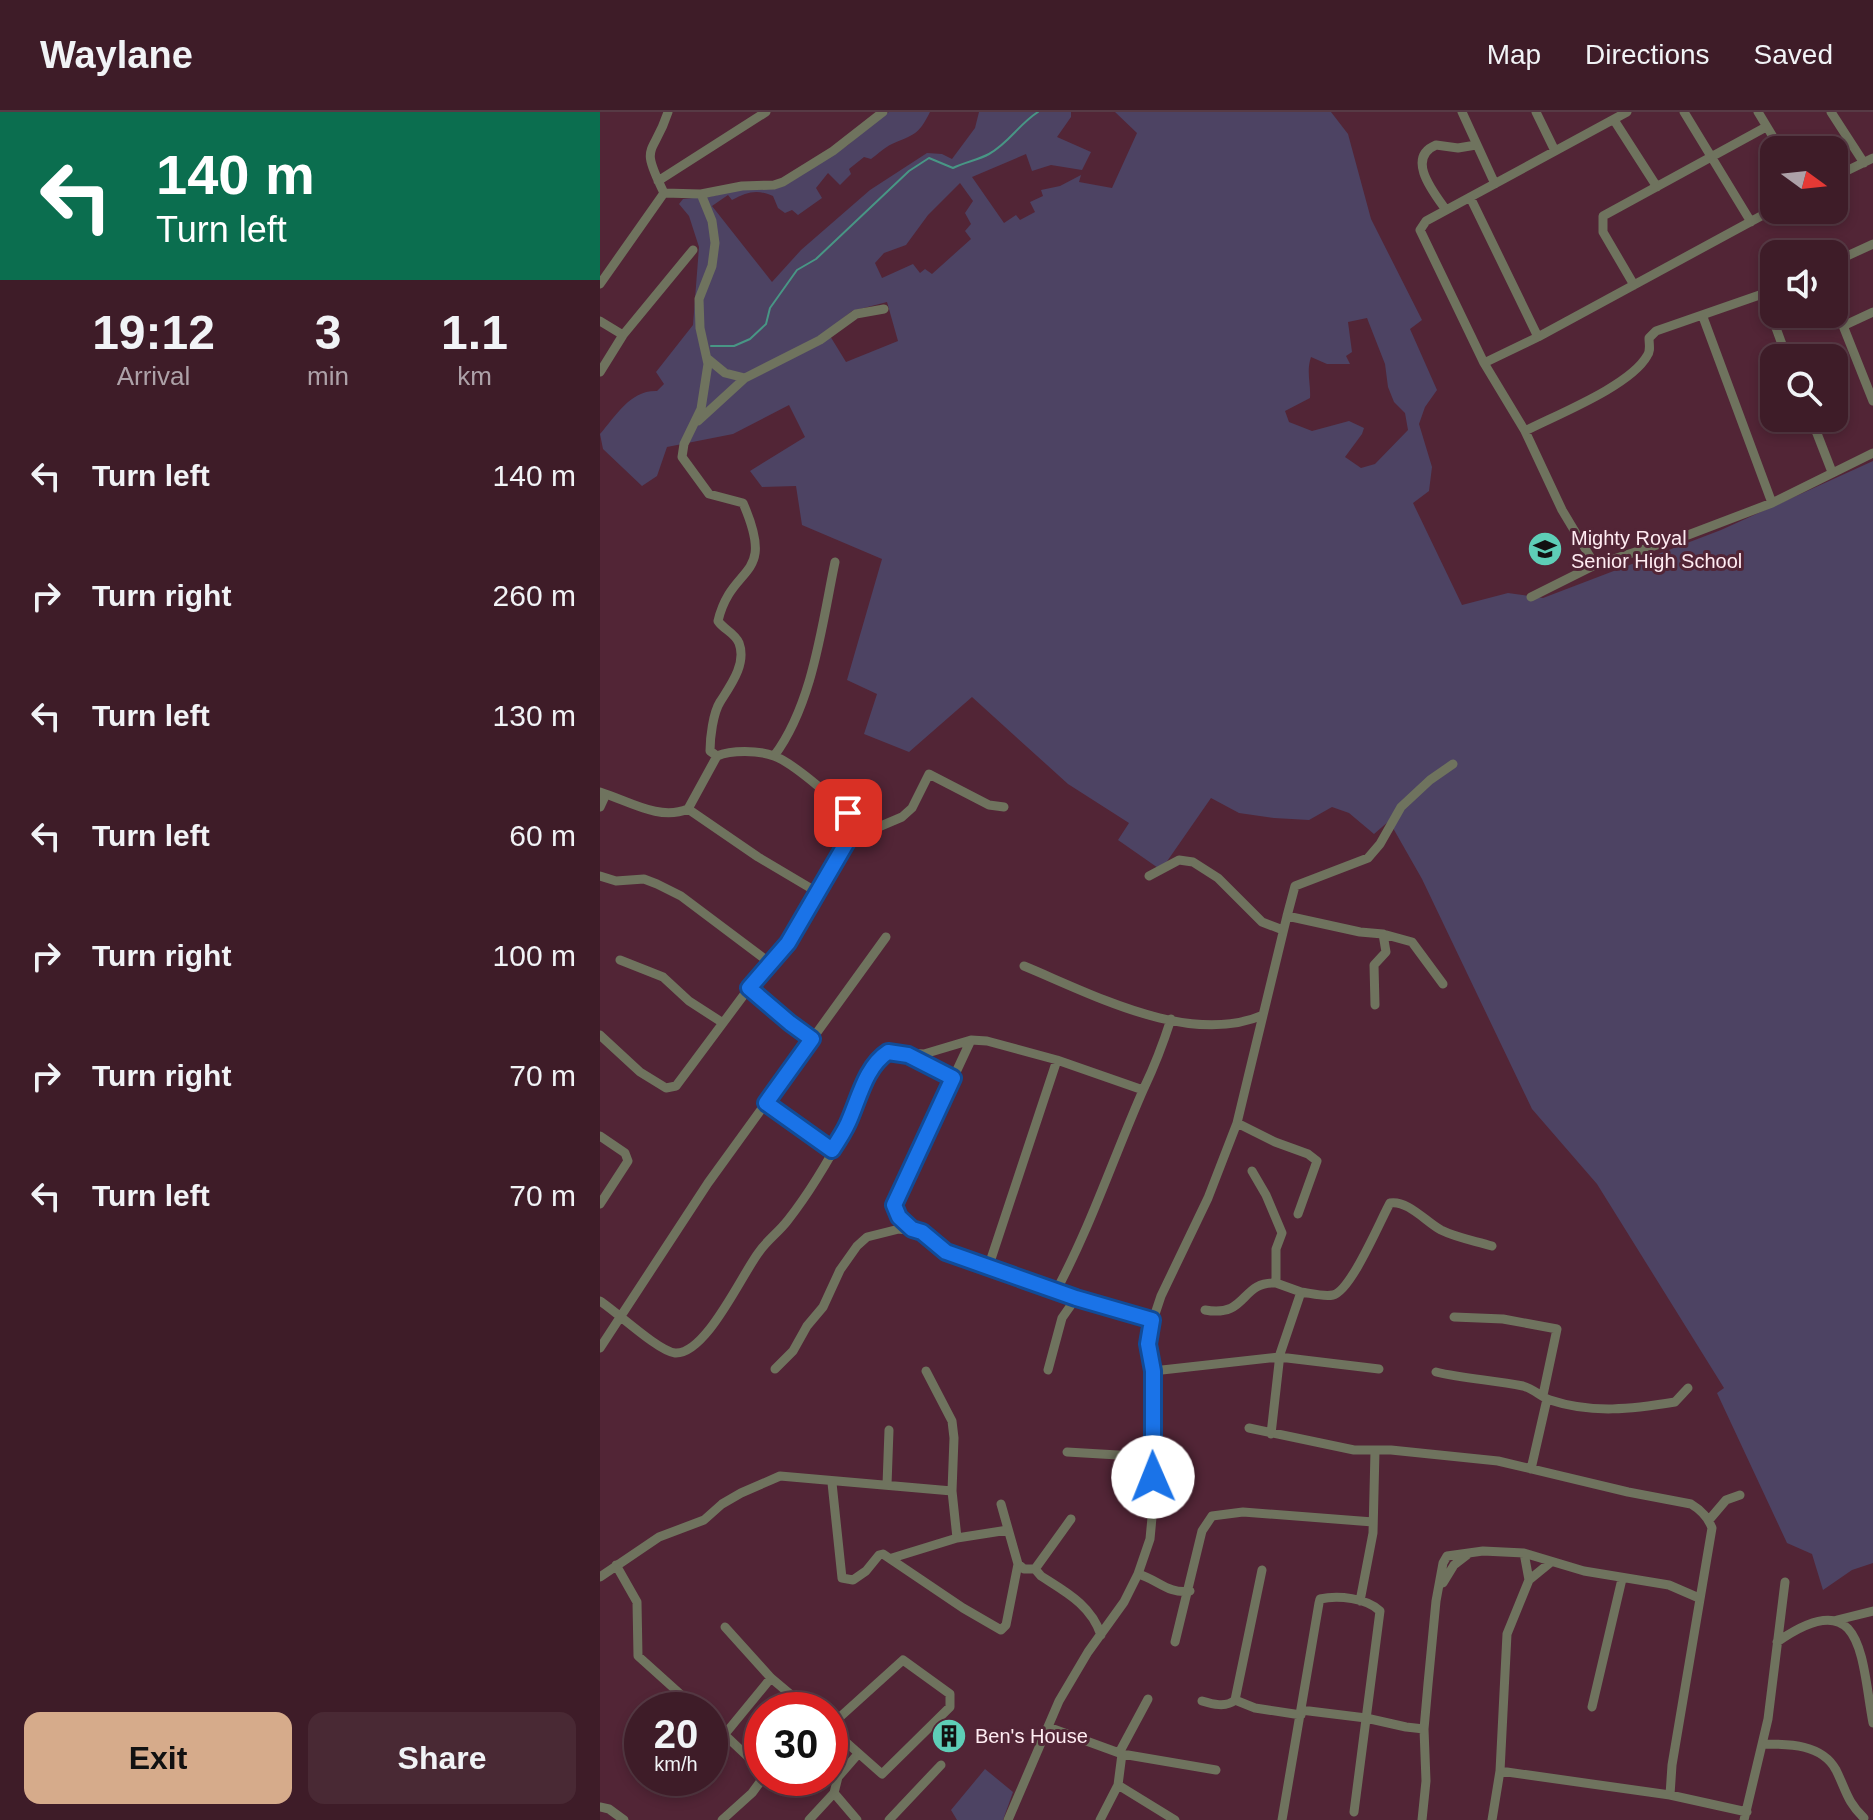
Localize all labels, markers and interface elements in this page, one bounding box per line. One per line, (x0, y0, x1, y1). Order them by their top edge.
text: Waylane (40, 34, 193, 76)
text: Map (1487, 39, 1541, 70)
text: Directions (1585, 39, 1710, 70)
text: Saved (1754, 39, 1833, 70)
north arrow (1760, 136, 1848, 224)
map controls (1760, 136, 1848, 432)
text: 140 m (156, 143, 315, 206)
icon: left (24, 144, 128, 248)
text: Turn left (156, 209, 287, 250)
button: sound (1760, 240, 1848, 328)
text: 19:12 (92, 306, 215, 359)
text: 3 (315, 306, 341, 359)
text: 1.1 (441, 306, 508, 359)
button: search (1760, 344, 1848, 432)
text: Arrival (117, 361, 190, 391)
text: min (307, 361, 349, 391)
text: km (457, 361, 492, 391)
icon: left (24, 454, 68, 498)
text: Turn left (92, 459, 210, 492)
text: 140 m (493, 459, 576, 492)
place label: Mighty Royal Senior High School (1571, 527, 1742, 572)
school or university icon: Mighty Royal Senior High School (1526, 530, 1564, 568)
icon: right (24, 574, 68, 618)
text: Turn right (92, 579, 231, 612)
text: 260 m (493, 579, 576, 612)
icon: left (24, 694, 68, 738)
text: Turn left (92, 699, 210, 732)
text: 130 m (493, 699, 576, 732)
pin (814, 779, 882, 847)
icon: arrive (826, 791, 870, 835)
icon: left (24, 814, 68, 858)
text: Turn left (92, 819, 210, 852)
text: 60 m (509, 819, 576, 852)
icon: right (24, 934, 68, 978)
text: Turn right (92, 939, 231, 972)
text: 100 m (493, 939, 576, 972)
icon: right (24, 1054, 68, 1098)
text: Turn right (92, 1059, 231, 1092)
text: 70 m (509, 1059, 576, 1092)
icon: left (24, 1174, 68, 1218)
text: Turn left (92, 1179, 210, 1212)
text: 70 m (509, 1179, 576, 1212)
position arrow (1111, 1435, 1195, 1519)
speed limit sign: 30 (744, 1692, 848, 1796)
button: Exit (24, 1712, 292, 1804)
button: Share (308, 1712, 576, 1804)
text: 20 (654, 1712, 698, 1756)
building icon: Ben's House (930, 1717, 968, 1755)
place label: Ben's House (975, 1725, 1088, 1747)
text: km/h (654, 1753, 698, 1775)

